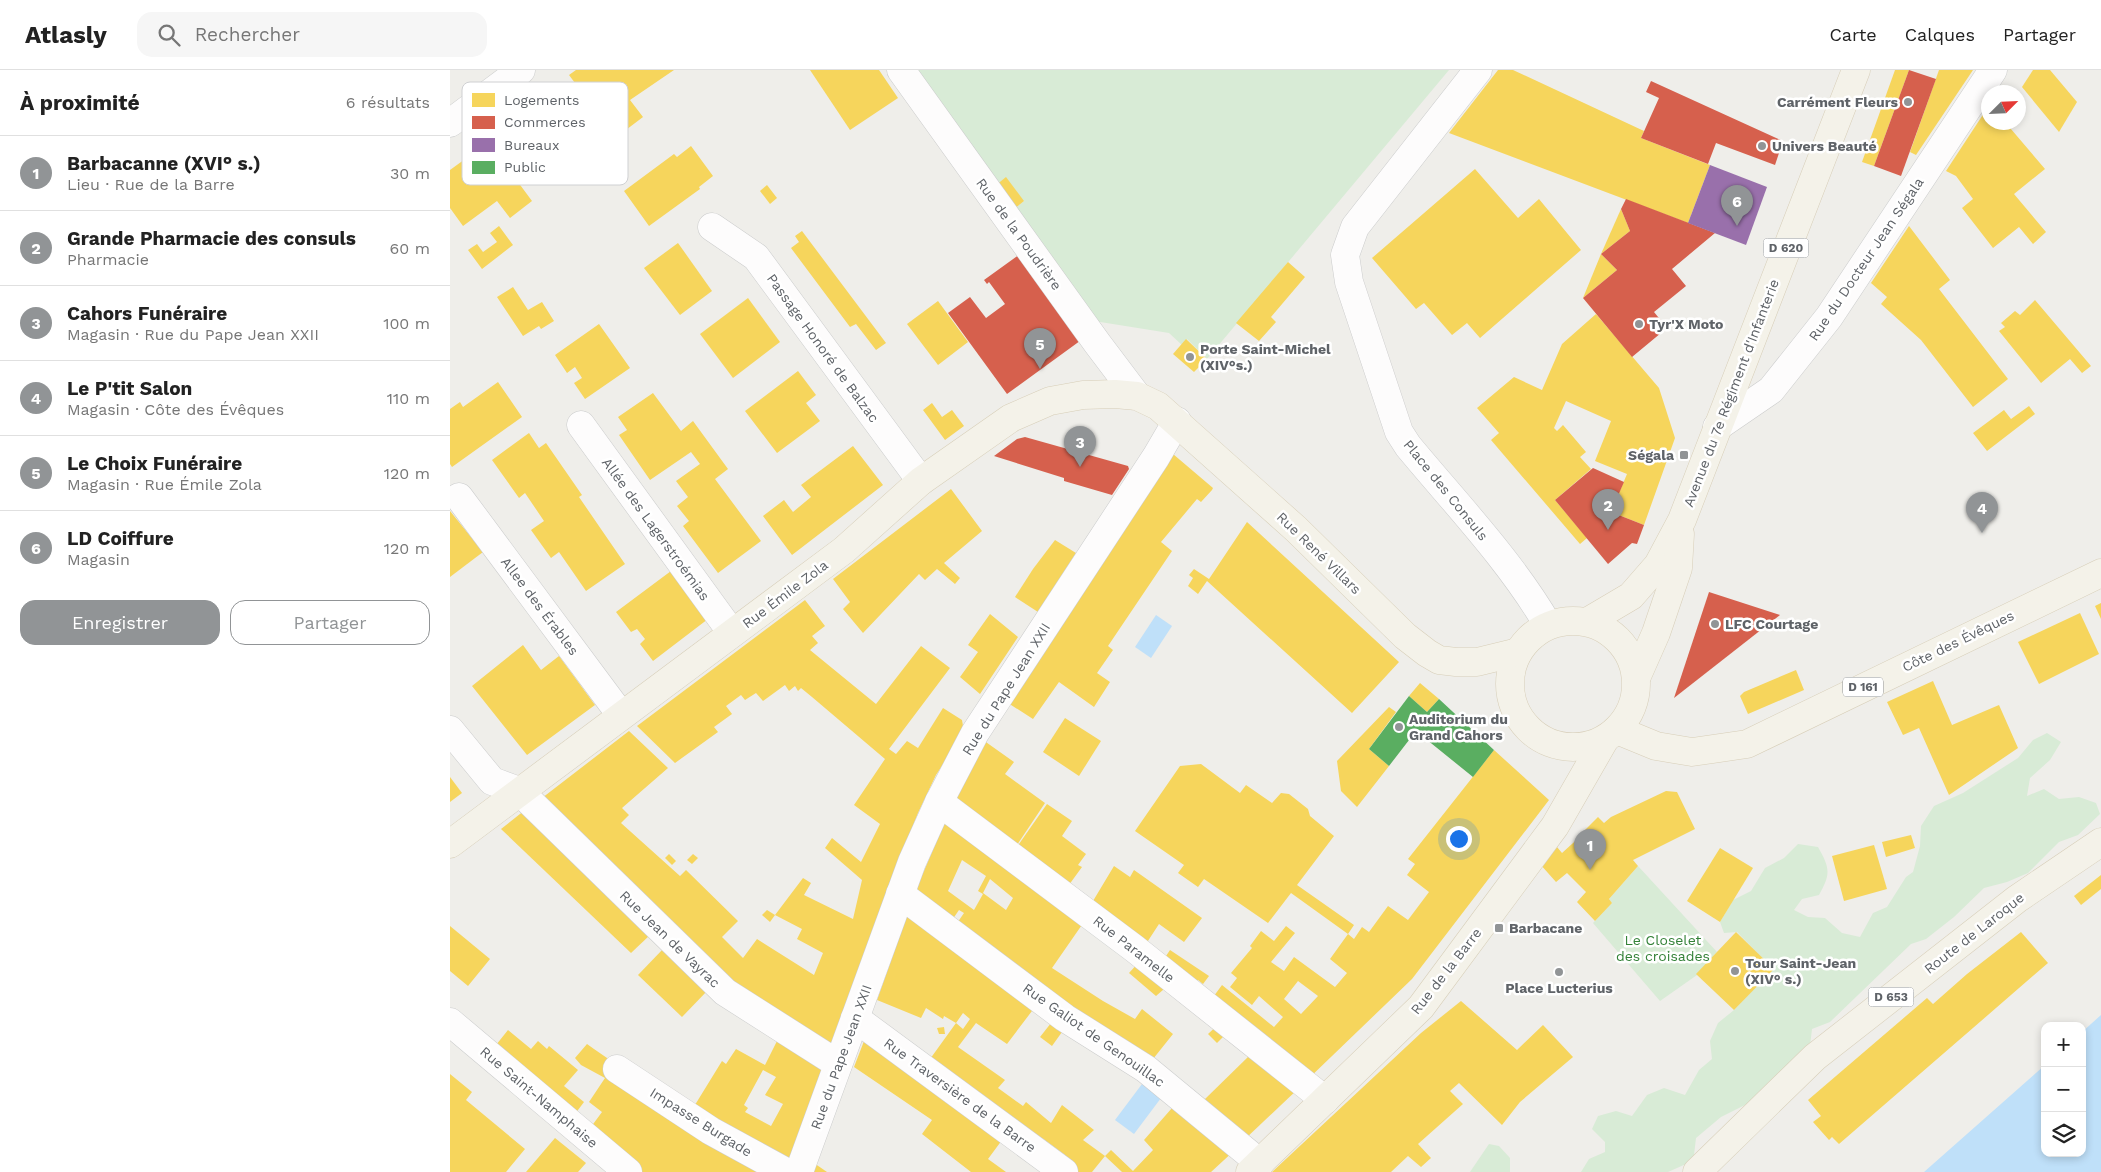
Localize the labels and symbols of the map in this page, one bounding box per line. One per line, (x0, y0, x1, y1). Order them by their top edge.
legend (462, 82, 628, 185)
north arrow (1981, 85, 2026, 130)
text: Logements (504, 92, 579, 108)
place label: Carrément Fleurs (1777, 94, 1899, 110)
marker: Carrément Fleurs (1902, 96, 1914, 108)
text: Commerces (504, 114, 586, 130)
text: Bureaux (504, 137, 559, 153)
place label: Univers Beauté (1772, 138, 1877, 154)
marker: Univers Beauté (1756, 140, 1768, 152)
text: Public (504, 159, 546, 175)
street label: Rue du Docteur Jean Ségala (1805, 174, 1927, 344)
street label: Rue de la Poudrière (973, 175, 1065, 293)
pin: 6 (1721, 185, 1753, 226)
road number: D 620 (1764, 238, 1808, 258)
street label: Passage Honoré de Balzac (764, 271, 882, 425)
street label: Avenue du 7e Régiment d'Infanterie (1680, 277, 1782, 509)
place label: Tyr'X Moto (1649, 316, 1724, 332)
marker: Tyr'X Moto (1633, 318, 1645, 330)
pin: 5 (1024, 328, 1056, 369)
place label: Porte Saint-Michel (XIV°s.) (1200, 341, 1331, 373)
marker: Porte Saint-Michel (XIV°s.) (1184, 351, 1196, 363)
pin: 3 (1064, 426, 1096, 467)
street label: Place des Consuls (1401, 436, 1491, 544)
place label: Ségala (1628, 447, 1675, 463)
marker: Ségala (1678, 449, 1690, 461)
street label: Allée des Lagerstroémias (599, 454, 713, 604)
pin: 2 (1592, 489, 1624, 530)
pin: 4 (1966, 492, 1998, 533)
street label: Rue René Villars (1274, 509, 1364, 597)
street label: Allee des Érables (498, 554, 582, 658)
street label: Rue Émile Zola (739, 557, 831, 631)
street label: Côte des Évêques (1900, 607, 2016, 675)
place label: LFC Courtage (1725, 616, 1818, 632)
marker: LFC Courtage (1709, 618, 1721, 630)
street label: Rue du Pape Jean XXII (959, 620, 1053, 758)
road number: D 161 (1843, 678, 1883, 696)
place label: Auditorium du Grand Cahors (1409, 711, 1508, 743)
marker: Auditorium du Grand Cahors (1393, 721, 1405, 733)
your location (1446, 826, 1472, 852)
pin: 1 (1574, 829, 1606, 870)
street label: Rue Jean de Vayrac (617, 887, 723, 991)
street label: Route de Laroque (1921, 889, 2027, 977)
street label: Rue Paramelle (1090, 912, 1178, 986)
place label: Barbacane (1509, 920, 1582, 936)
marker: Barbacane (1493, 922, 1505, 934)
street label: Rue de la Barre (1407, 925, 1485, 1017)
park label: Le Closelet des croisades (1616, 932, 1710, 964)
place label: Tour Saint-Jean (XIV° s.) (1745, 955, 1856, 987)
marker: Tour Saint-Jean (XIV° s.) (1729, 965, 1741, 977)
marker: Place Lucterius (1553, 966, 1565, 978)
street label: Rue Galiot de Genouillac (1020, 980, 1168, 1090)
place label: Place Lucterius (1505, 980, 1613, 996)
street label: Rue du Pape Jean XXII (807, 982, 875, 1132)
road number: D 653 (1868, 988, 1914, 1006)
street label: Rue Traversière de la Barre (881, 1034, 1039, 1156)
street label: Rue Saint-Namphaise (477, 1043, 601, 1151)
street label: Impasse Burgade (647, 1084, 755, 1160)

